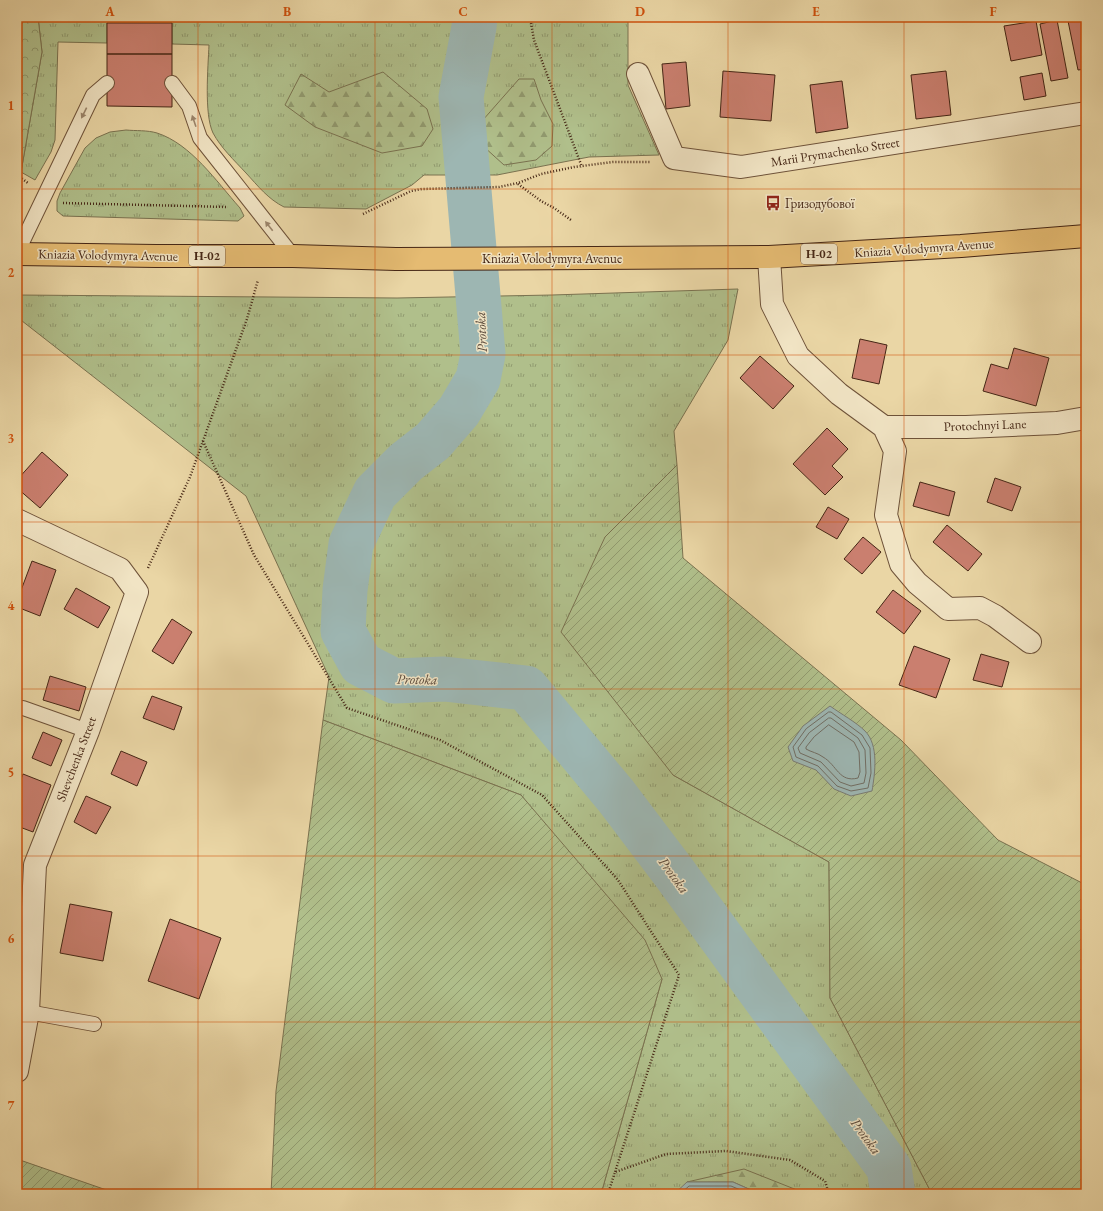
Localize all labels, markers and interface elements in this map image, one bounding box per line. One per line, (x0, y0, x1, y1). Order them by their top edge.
text: A (104, 3, 115, 20)
text: B (283, 3, 291, 20)
text: C (458, 3, 468, 20)
text: D (635, 3, 645, 20)
text: E (812, 3, 820, 20)
text: F (989, 3, 997, 20)
text: 1 (8, 97, 15, 114)
one-way arrow (81, 108, 87, 119)
one-way arrow (191, 114, 197, 126)
street label: Marii Prymachenko Street (769, 133, 901, 171)
bus stop icon: Гризодубової (764, 194, 782, 212)
place label: Гризодубової (785, 195, 855, 212)
one-way arrow (265, 220, 273, 231)
street label: Kniazia Volodymyra Avenue (854, 235, 994, 261)
road number: Н-02 (801, 244, 837, 264)
street label: Kniazia Volodymyra Avenue (38, 245, 178, 265)
road number: Н-02 (189, 246, 225, 266)
street label: Kniazia Volodymyra Avenue (482, 250, 622, 267)
text: 2 (8, 264, 15, 281)
water label: Protoka (471, 311, 491, 353)
street label: Protochnyi Lane (943, 415, 1027, 435)
text: 3 (8, 430, 15, 447)
text: 4 (8, 597, 15, 614)
water label: Protoka (396, 670, 438, 688)
street label: Shevchenka Street (52, 714, 100, 804)
text: 5 (8, 764, 14, 781)
water label: Protoka (655, 853, 693, 897)
text: 6 (8, 930, 15, 947)
text: 7 (8, 1097, 15, 1114)
water label: Protoka (847, 1114, 885, 1158)

